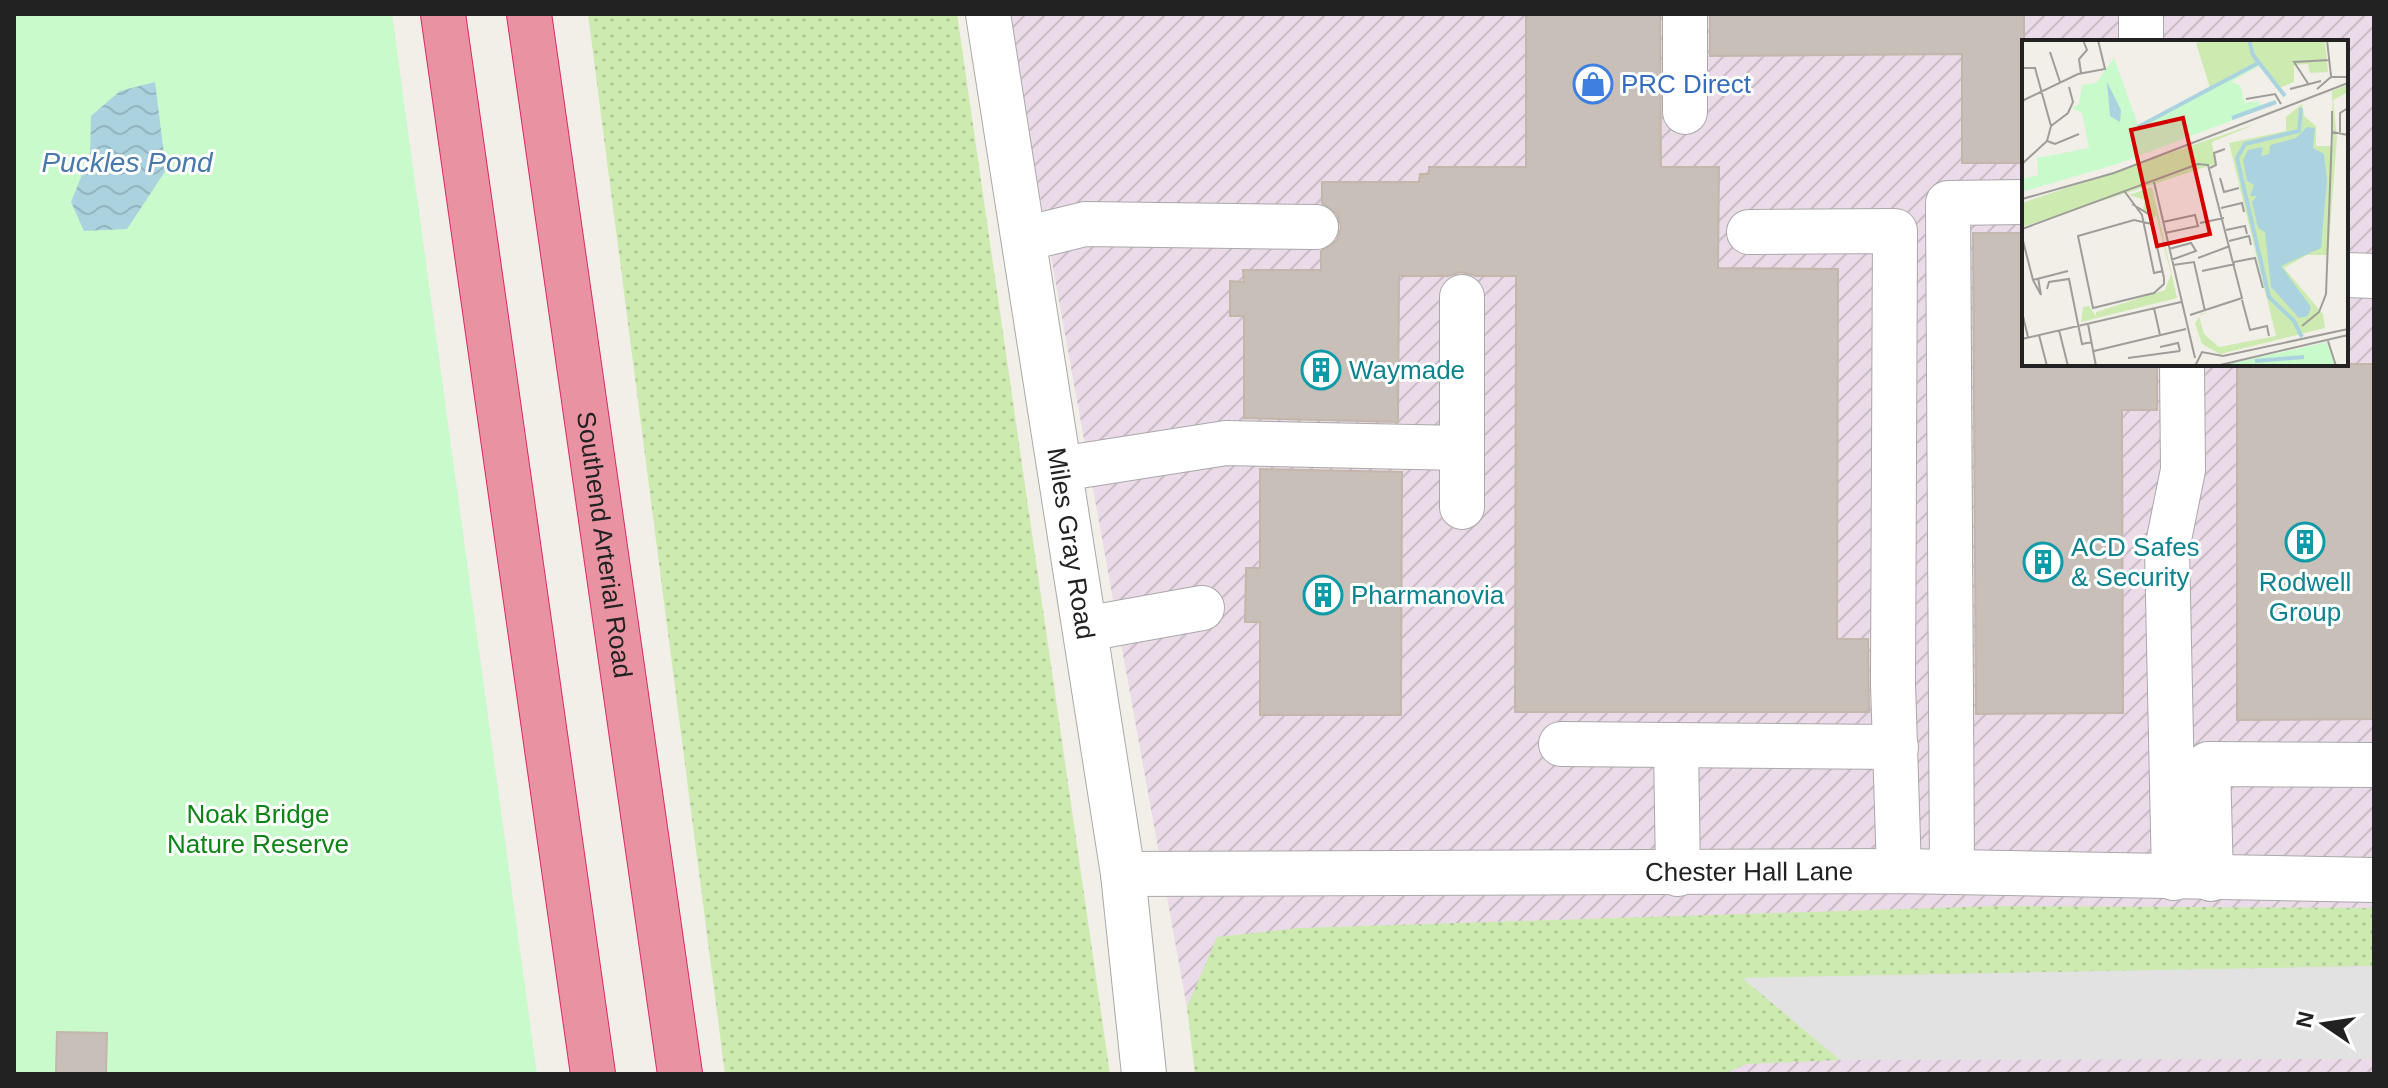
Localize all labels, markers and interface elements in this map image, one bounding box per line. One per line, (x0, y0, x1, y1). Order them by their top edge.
inset map (2022, 40, 2348, 366)
shop icon: PRC Direct (1572, 63, 1614, 105)
place label: PRC Direct (1621, 69, 1752, 99)
water label: Puckles Pond (41, 147, 214, 178)
building icon: Waymade (1300, 349, 1342, 391)
place label: Waymade (1349, 355, 1465, 385)
street label: Southend Arterial Road (571, 409, 638, 680)
street label: Miles Gray Road (1041, 445, 1101, 642)
building icon: Rodwell Group (2284, 521, 2326, 563)
place label: ACD Safes & Security (2071, 532, 2200, 592)
building icon: ACD Safes & Security (2022, 541, 2064, 583)
place label: Rodwell Group (2259, 567, 2351, 627)
building icon: Pharmanovia (1302, 574, 1344, 616)
place label: Pharmanovia (1351, 580, 1505, 610)
park label: Noak Bridge Nature Reserve (167, 799, 349, 859)
street label: Chester Hall Lane (1645, 856, 1853, 887)
north arrow (2284, 984, 2364, 1064)
text: N (2291, 1009, 2319, 1030)

